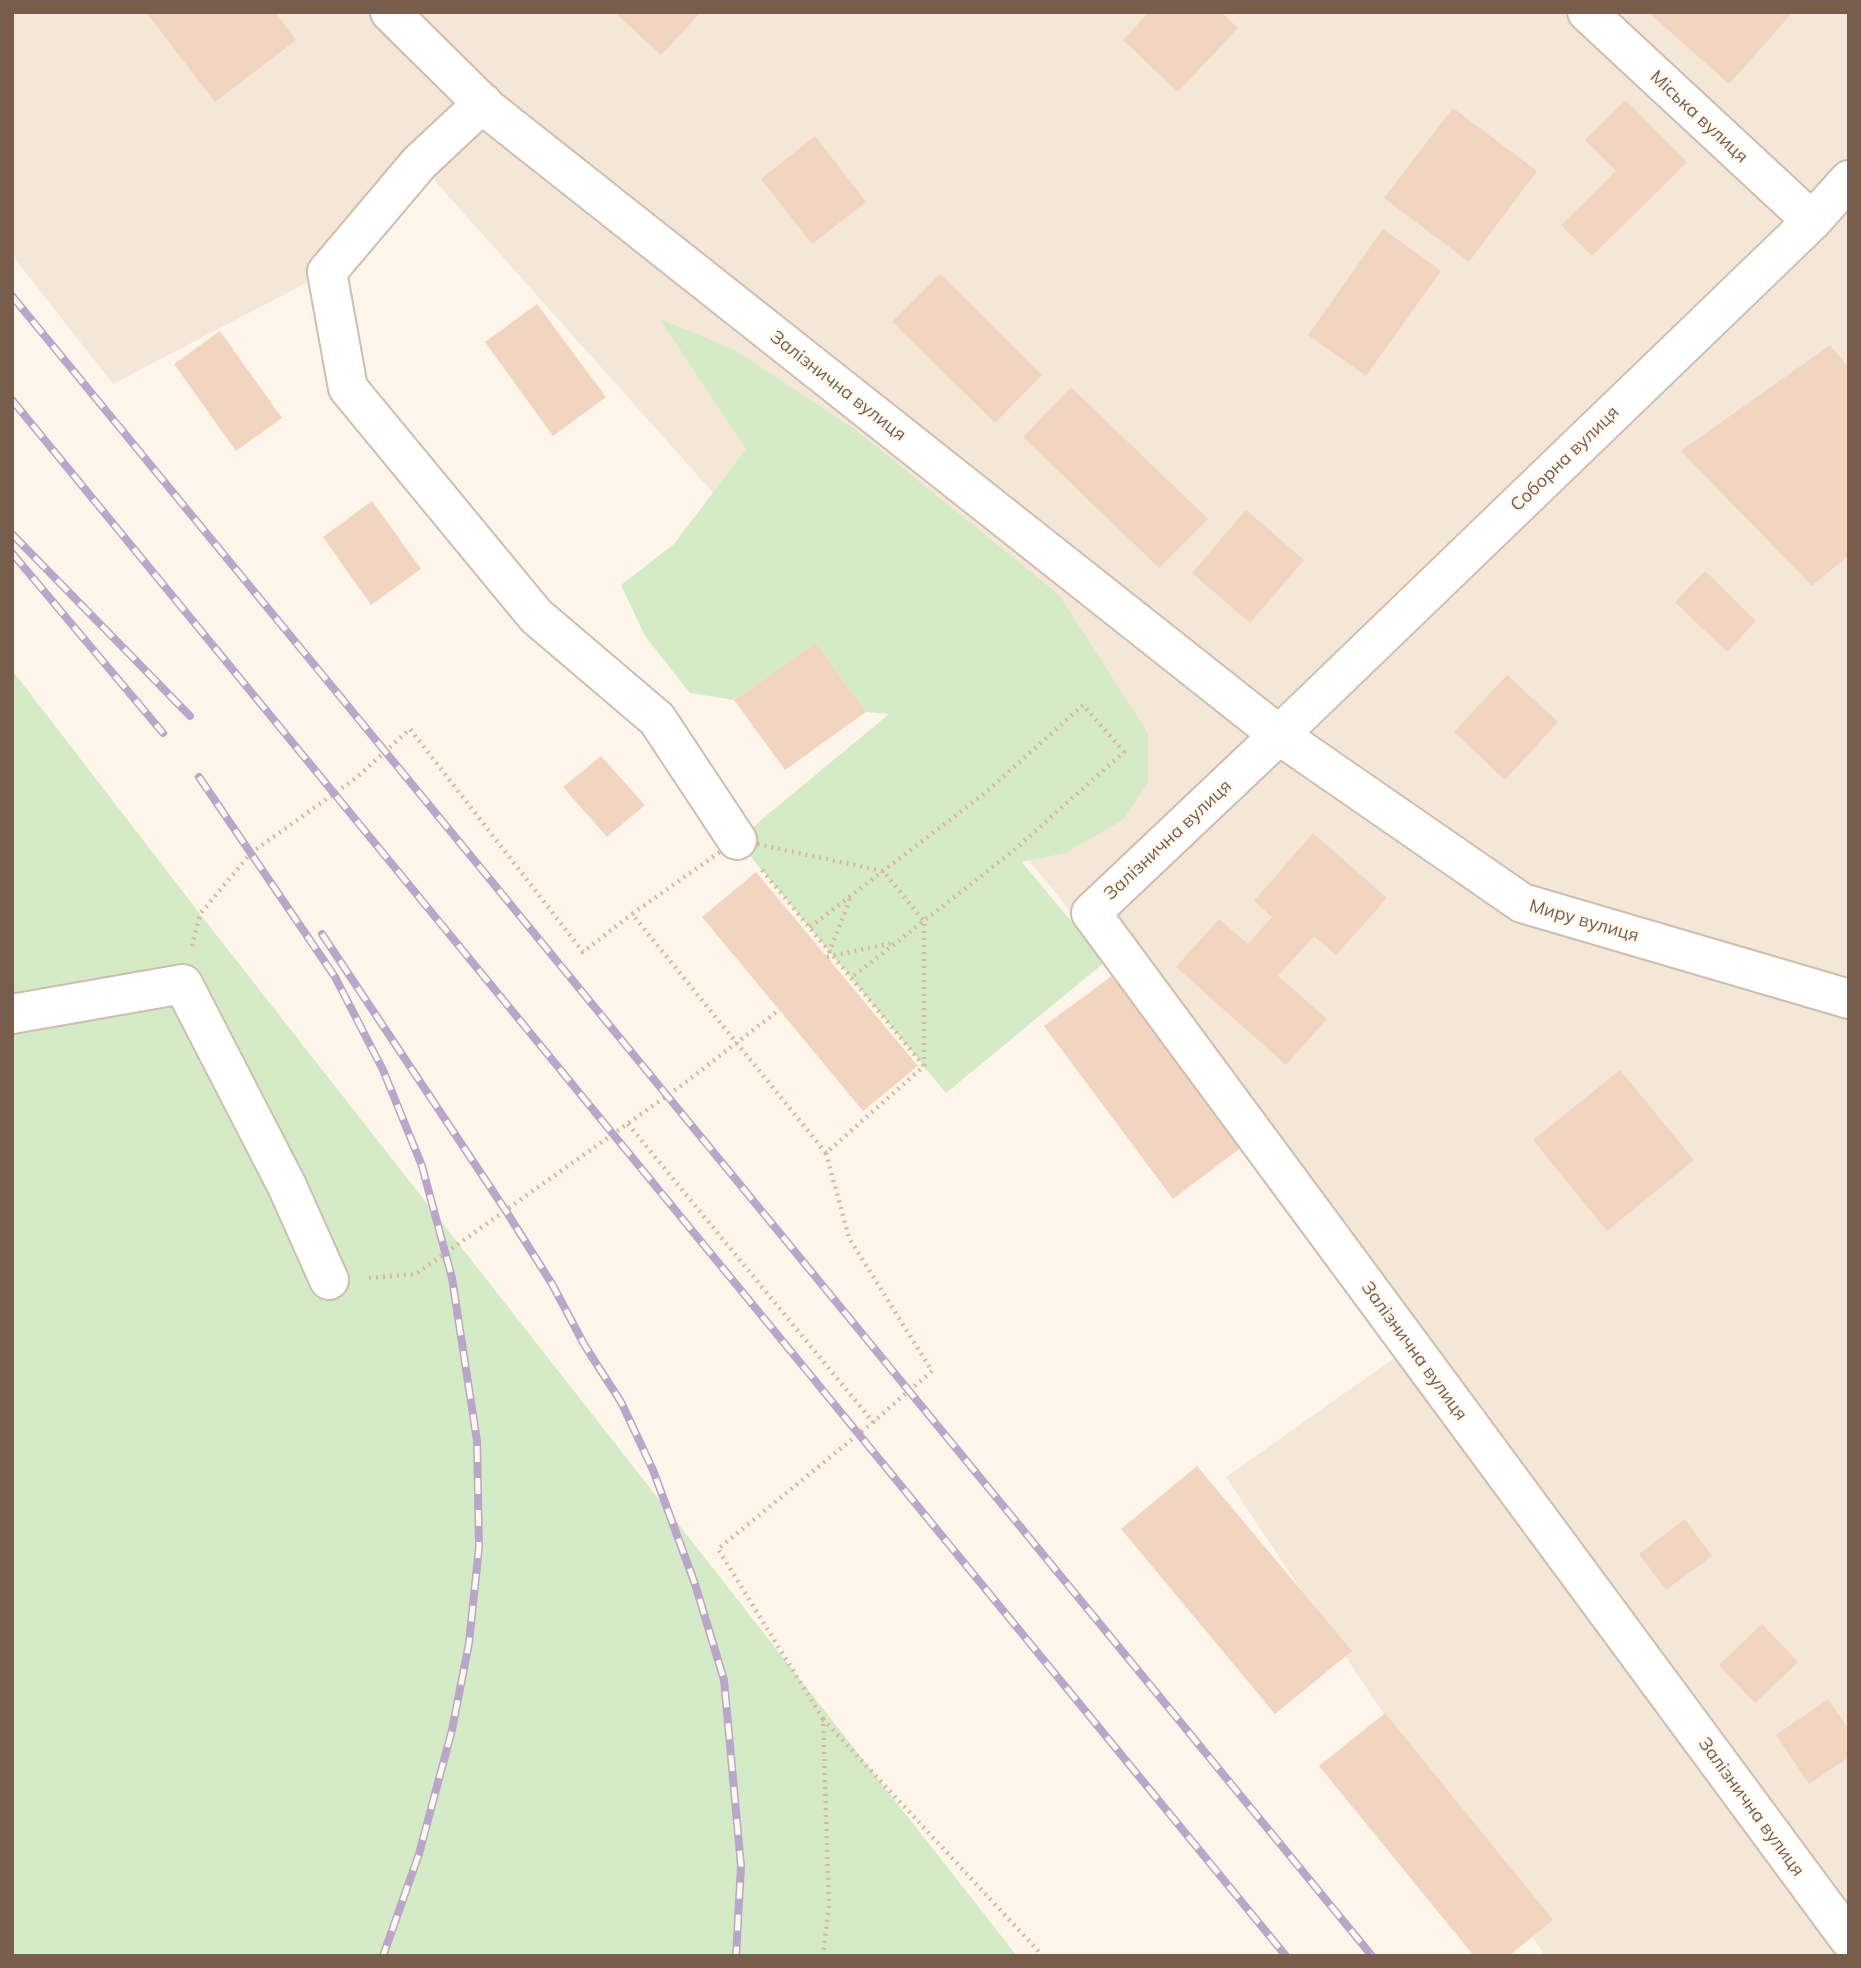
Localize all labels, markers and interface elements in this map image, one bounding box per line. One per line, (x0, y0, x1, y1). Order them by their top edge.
street label: Міська вулиця (1646, 66, 1752, 168)
street label: Залізнична вулиця (766, 326, 910, 446)
street label: Соборна вулиця (1506, 402, 1624, 516)
street label: Залізнична вулиця (1100, 775, 1236, 905)
street label: Миру вулиця (1527, 895, 1641, 947)
street label: Залізнична вулиця (1356, 1277, 1472, 1425)
street label: Залізнична вулиця (1693, 1733, 1809, 1881)

